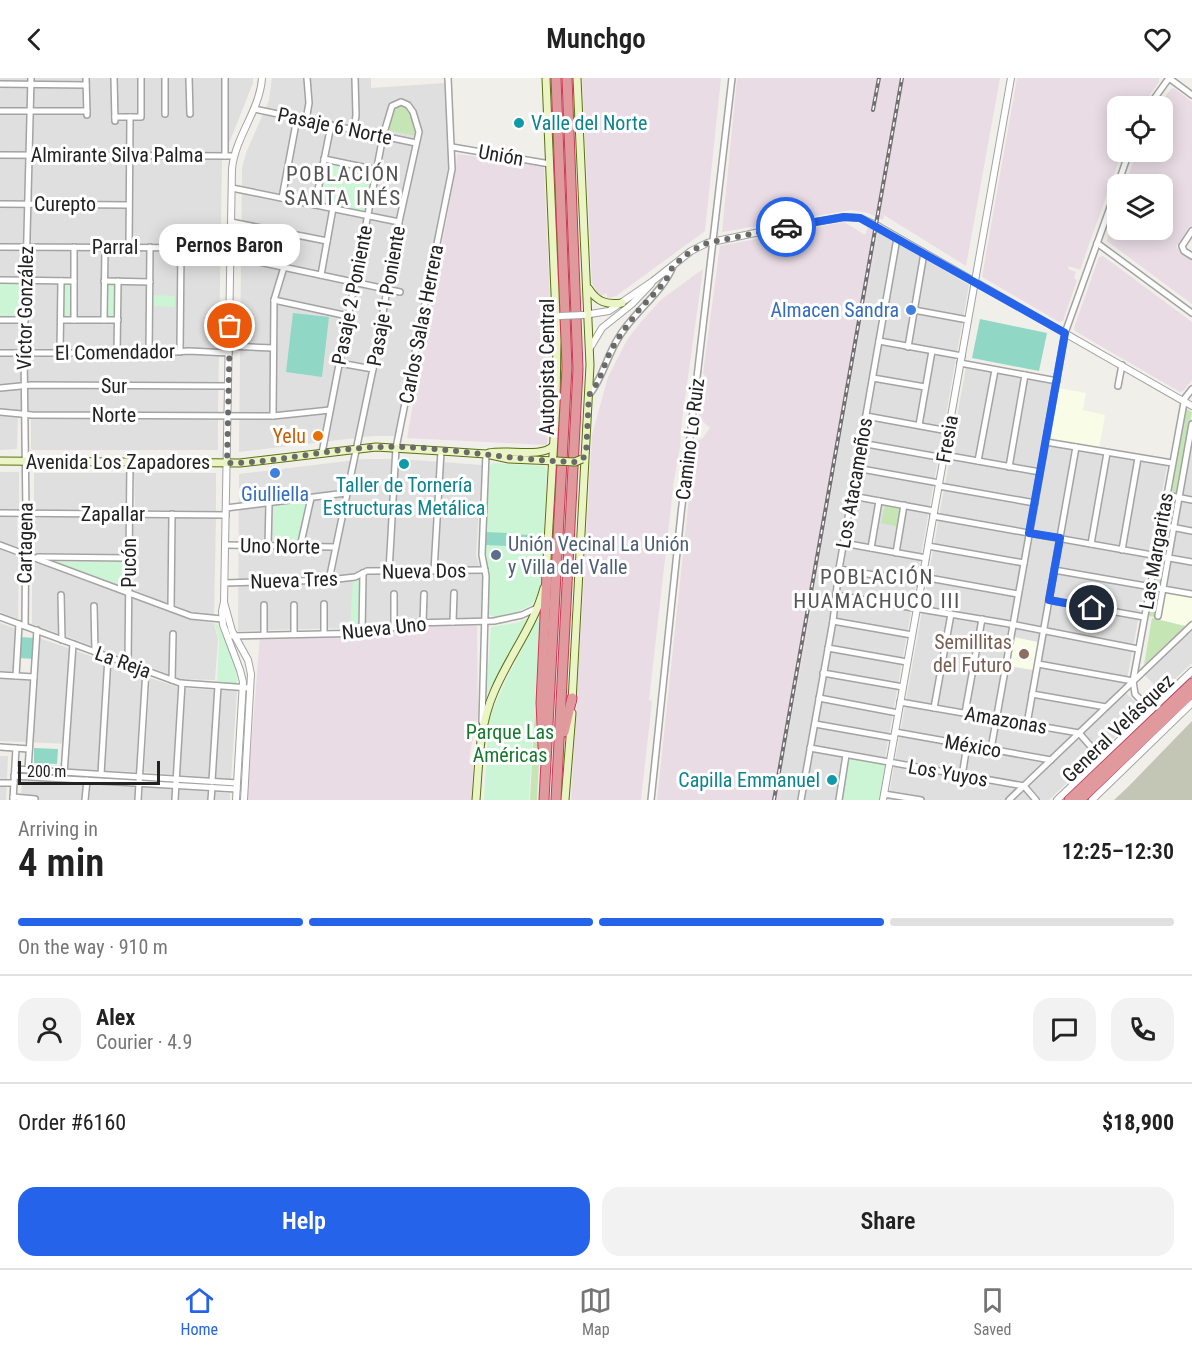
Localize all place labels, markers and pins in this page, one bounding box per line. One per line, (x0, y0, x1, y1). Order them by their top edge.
place label: Valle del Norte (531, 111, 647, 135)
marker: Valle del Norte (512, 116, 526, 130)
callout: Pernos Baron (160, 224, 300, 266)
place label: Almacen Sandra (771, 298, 899, 322)
pin (204, 300, 255, 351)
marker: Almacen Sandra (904, 303, 918, 317)
place label: Yelu (273, 424, 306, 448)
marker: Yelu (311, 429, 325, 443)
marker: Taller de Tornería Estructuras Metálica (397, 457, 411, 471)
marker: Giulliella (268, 466, 282, 480)
place label: Taller de Tornería Estructuras Metálica (323, 473, 485, 520)
place label: Giulliella (241, 482, 309, 506)
place label: Unión Vecinal La Unión y Villa del Valle (508, 532, 689, 579)
marker: Unión Vecinal La Unión y Villa del Valle (489, 548, 503, 562)
pin (1066, 582, 1117, 633)
place label: Semillitas del Futuro (933, 630, 1012, 677)
marker: Semillitas del Futuro (1017, 647, 1031, 661)
place label: Capilla Emmanuel (678, 768, 820, 792)
marker: Capilla Emmanuel (825, 773, 839, 787)

